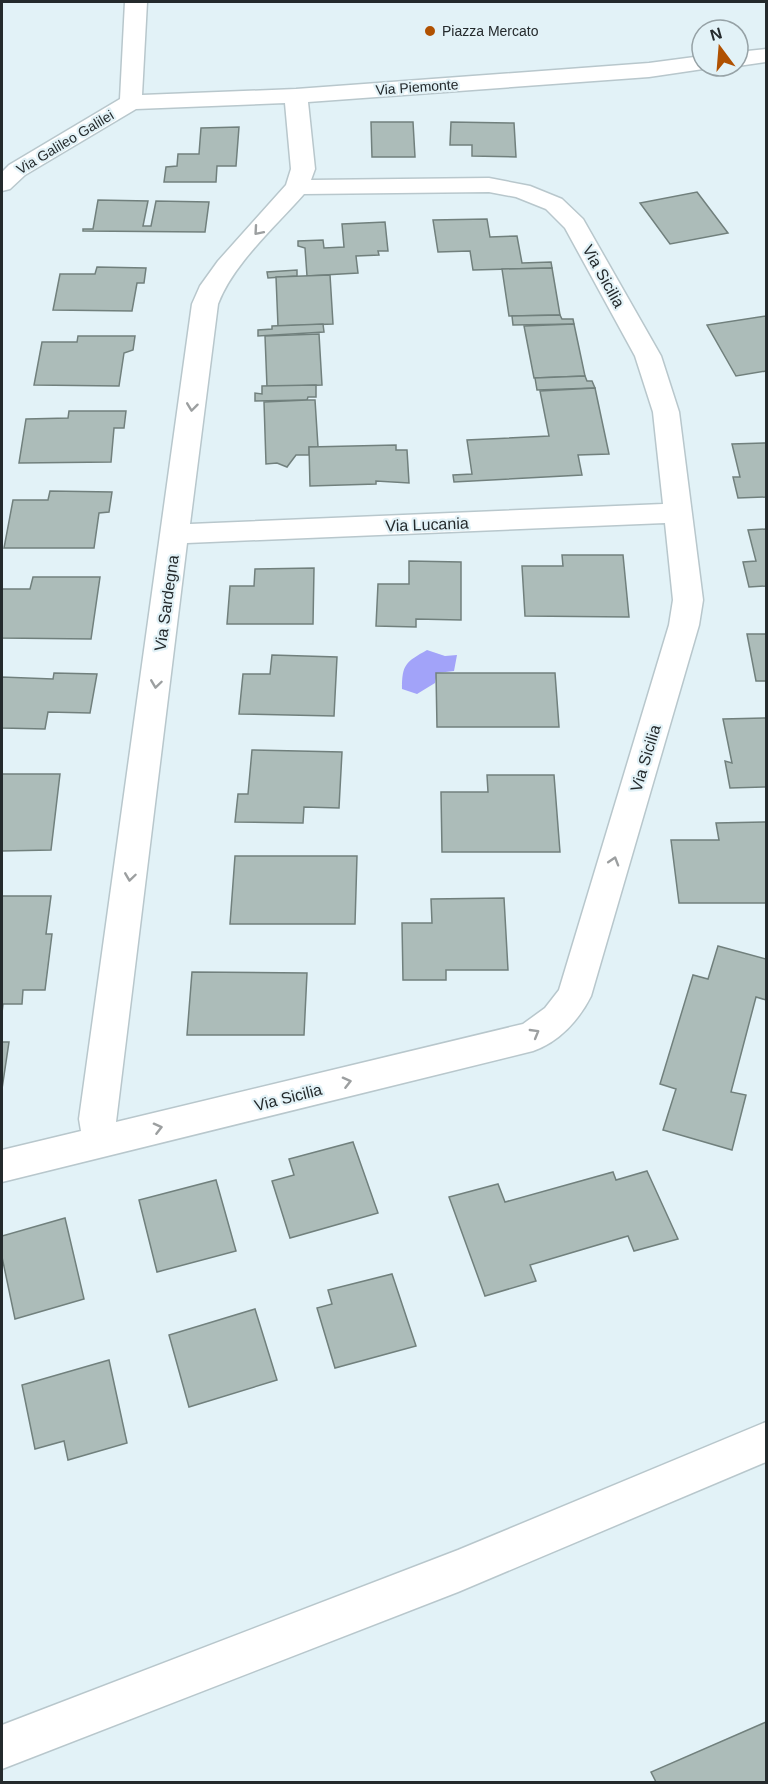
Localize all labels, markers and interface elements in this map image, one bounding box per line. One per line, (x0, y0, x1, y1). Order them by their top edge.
north arrow (690, 18, 750, 78)
place label: Piazza Mercato (442, 23, 539, 39)
marker: Piazza Mercato (423, 24, 437, 38)
text: N (708, 24, 724, 44)
street label: Via Piemonte (375, 76, 459, 98)
street label: Via Galileo Galilei (14, 107, 116, 177)
one-way arrow (254, 224, 265, 235)
street label: Via Sicilia (579, 242, 628, 311)
one-way arrow (186, 402, 199, 412)
street label: Via Lucania (385, 515, 469, 534)
street label: Via Sardegna (151, 554, 182, 652)
one-way arrow (150, 679, 162, 688)
street label: Via Sicilia (627, 723, 664, 794)
one-way arrow (607, 856, 619, 867)
one-way arrow (124, 872, 136, 881)
one-way arrow (529, 1028, 539, 1040)
one-way arrow (342, 1077, 352, 1090)
street label: Via Sicilia (253, 1081, 324, 1114)
one-way arrow (153, 1123, 163, 1136)

